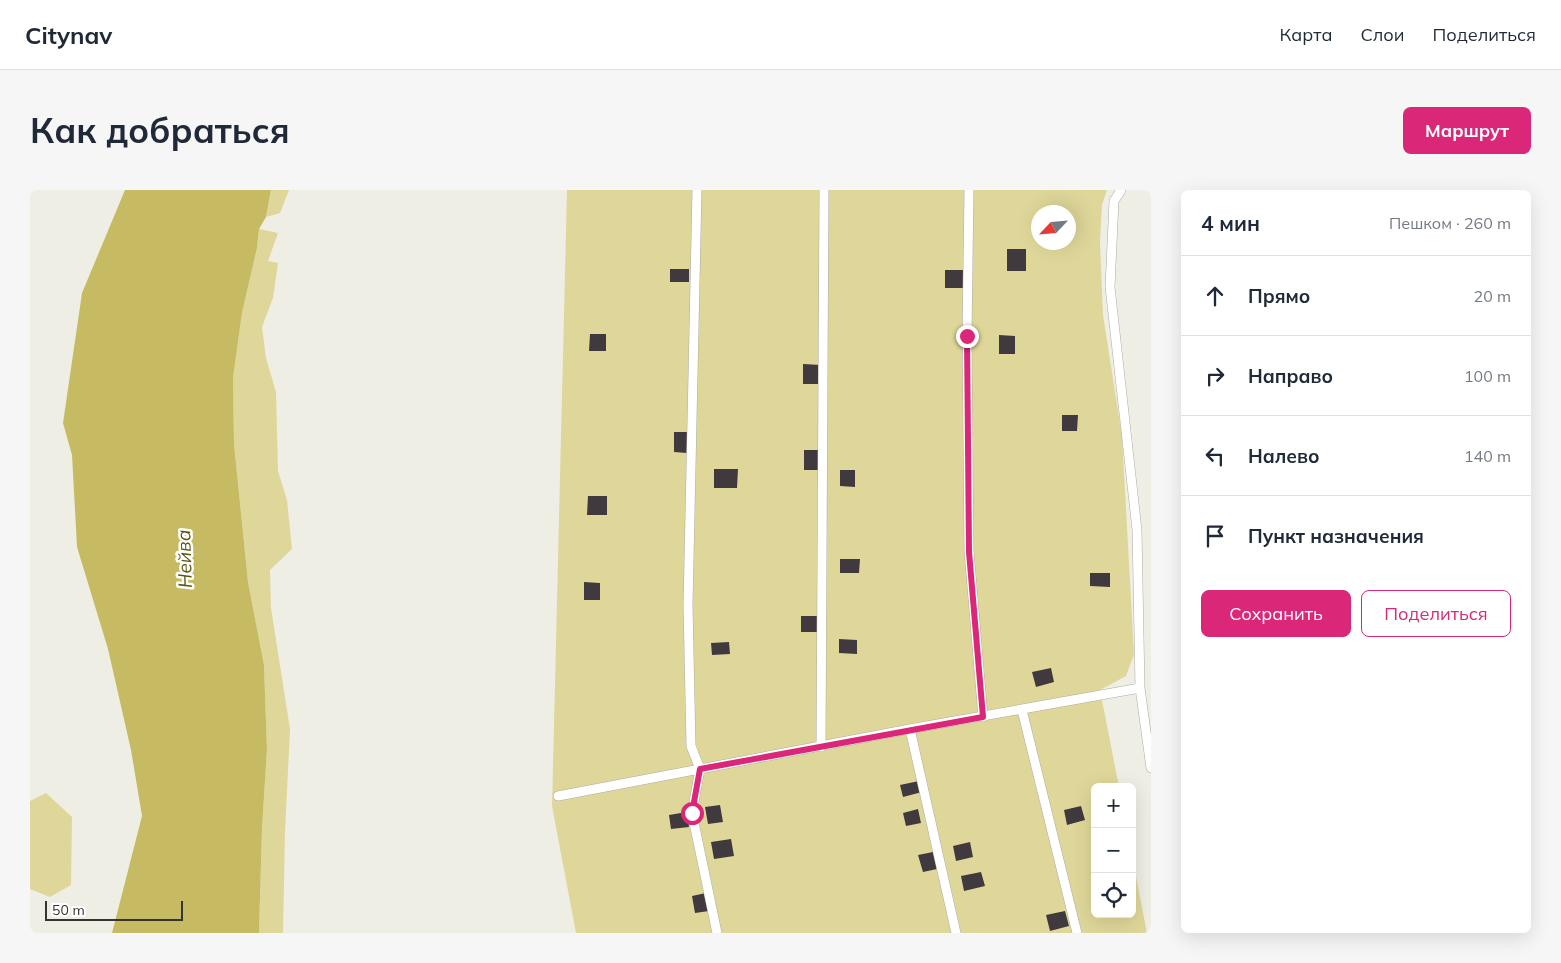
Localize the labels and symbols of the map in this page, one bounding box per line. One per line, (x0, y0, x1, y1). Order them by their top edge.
north arrow (1031, 205, 1076, 250)
route end (956, 325, 979, 348)
water label: Нейва (171, 529, 197, 589)
route start (681, 802, 704, 825)
scale bar (45, 898, 182, 921)

